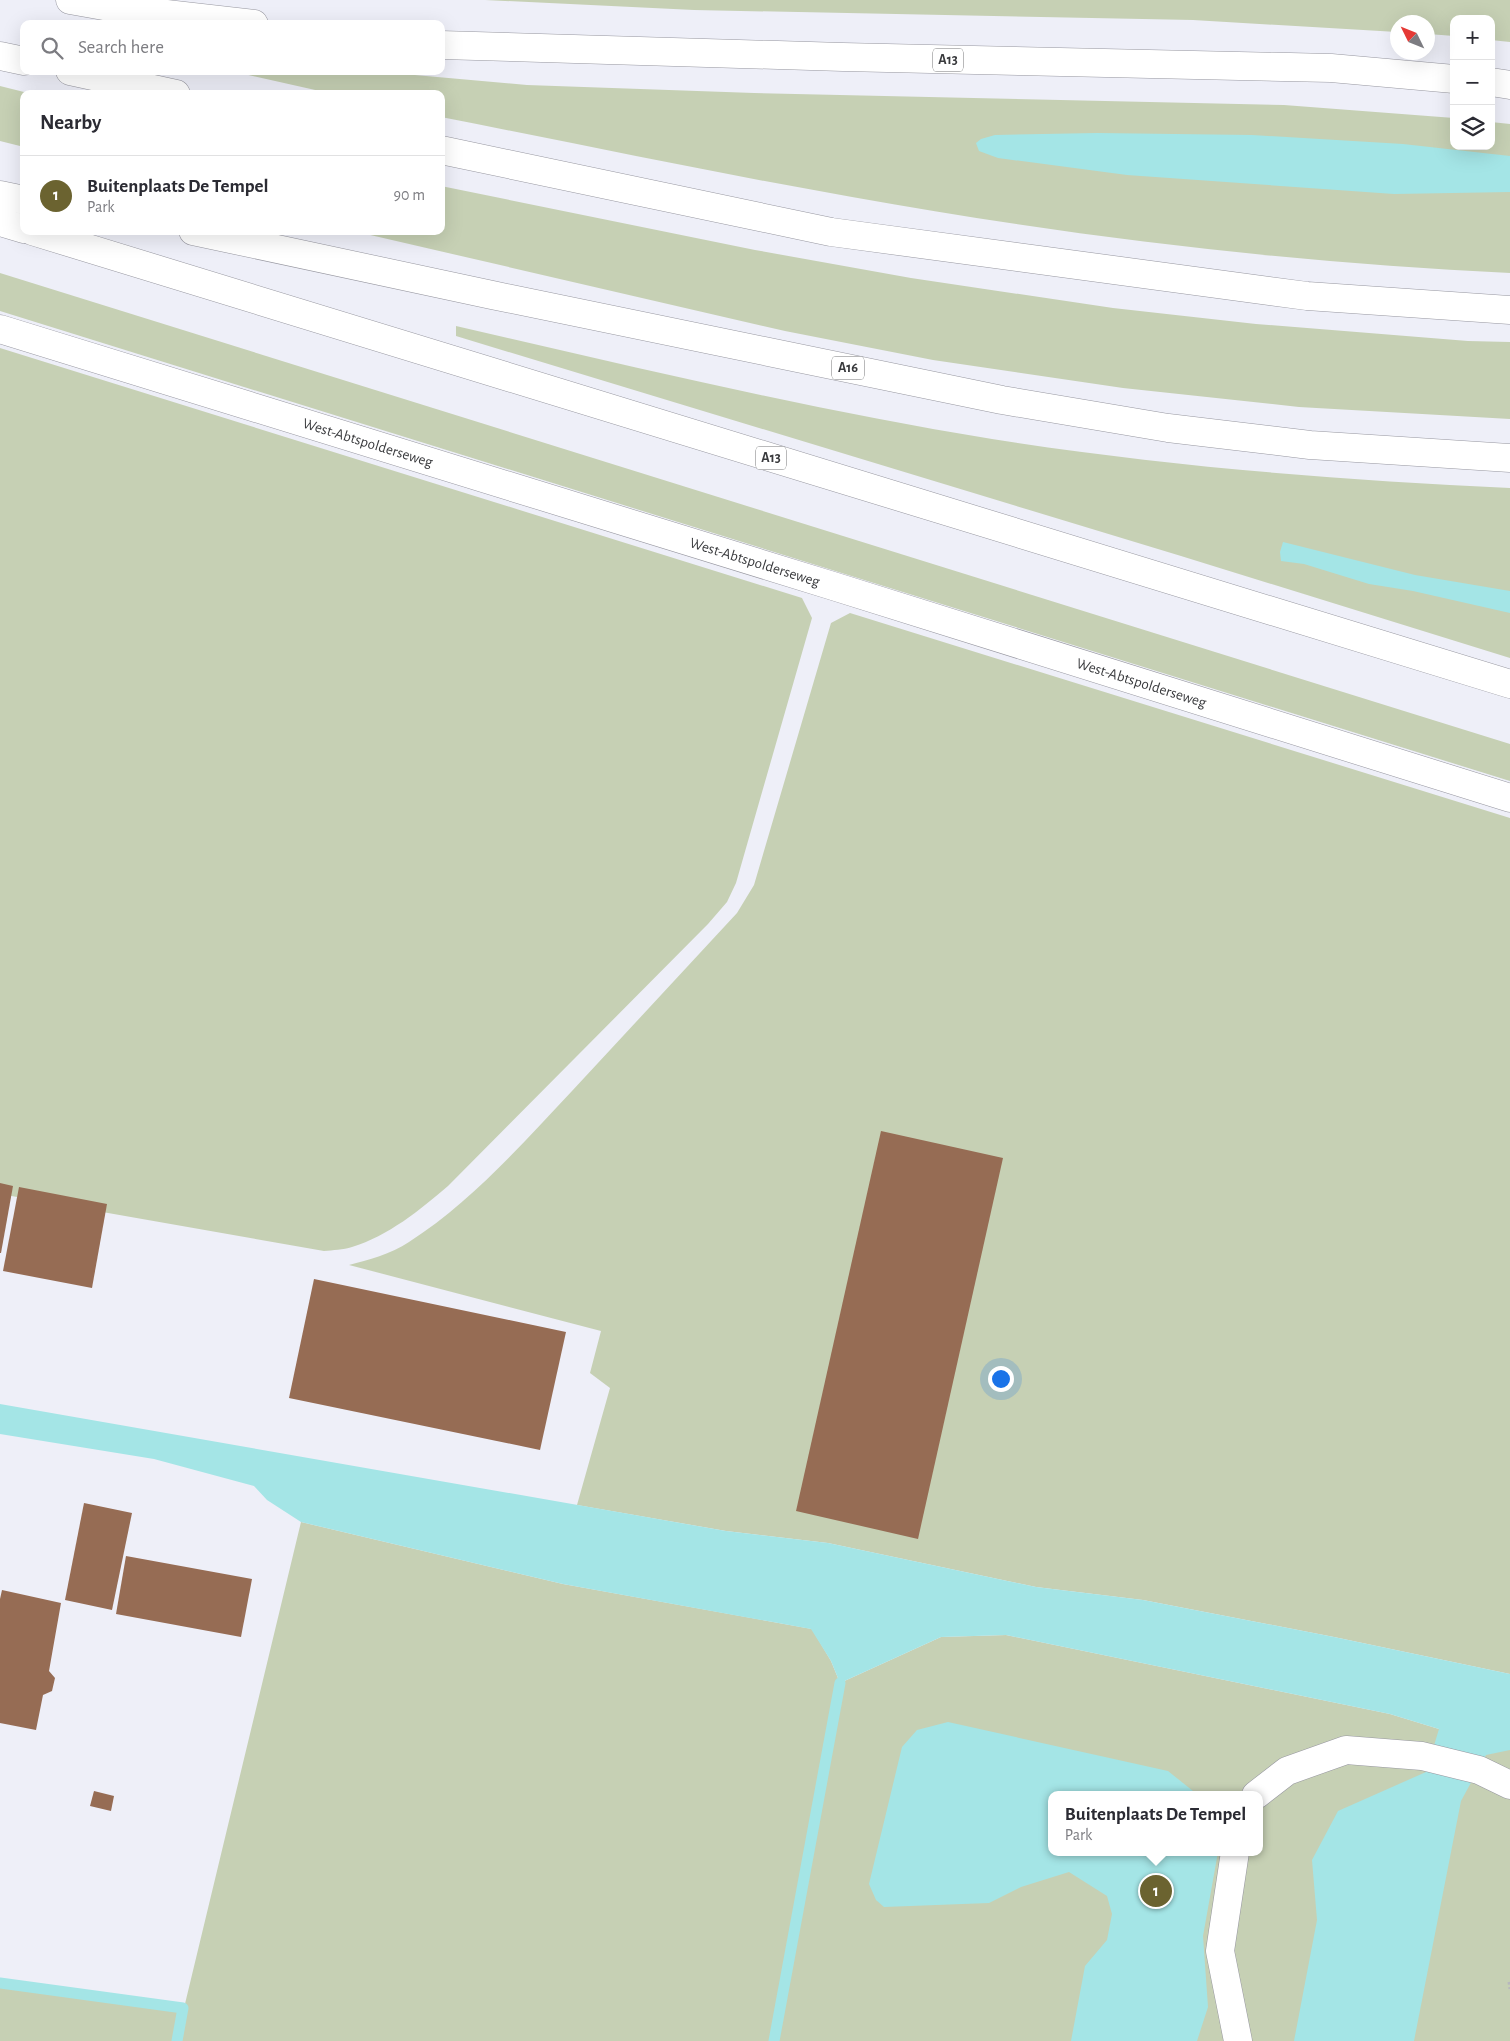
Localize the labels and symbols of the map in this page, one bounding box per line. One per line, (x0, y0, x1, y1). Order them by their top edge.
north arrow (1390, 15, 1435, 60)
road number: A13 (933, 48, 963, 72)
road number: A16 (832, 356, 864, 379)
street label: West-Abtspolderseweg (301, 415, 435, 470)
road number: A13 (756, 446, 786, 469)
street label: West-Abtspolderseweg (688, 535, 822, 589)
street label: West-Abtspolderseweg (1075, 655, 1209, 710)
your location (988, 1366, 1014, 1392)
pin: 1 (1140, 1872, 1172, 1910)

